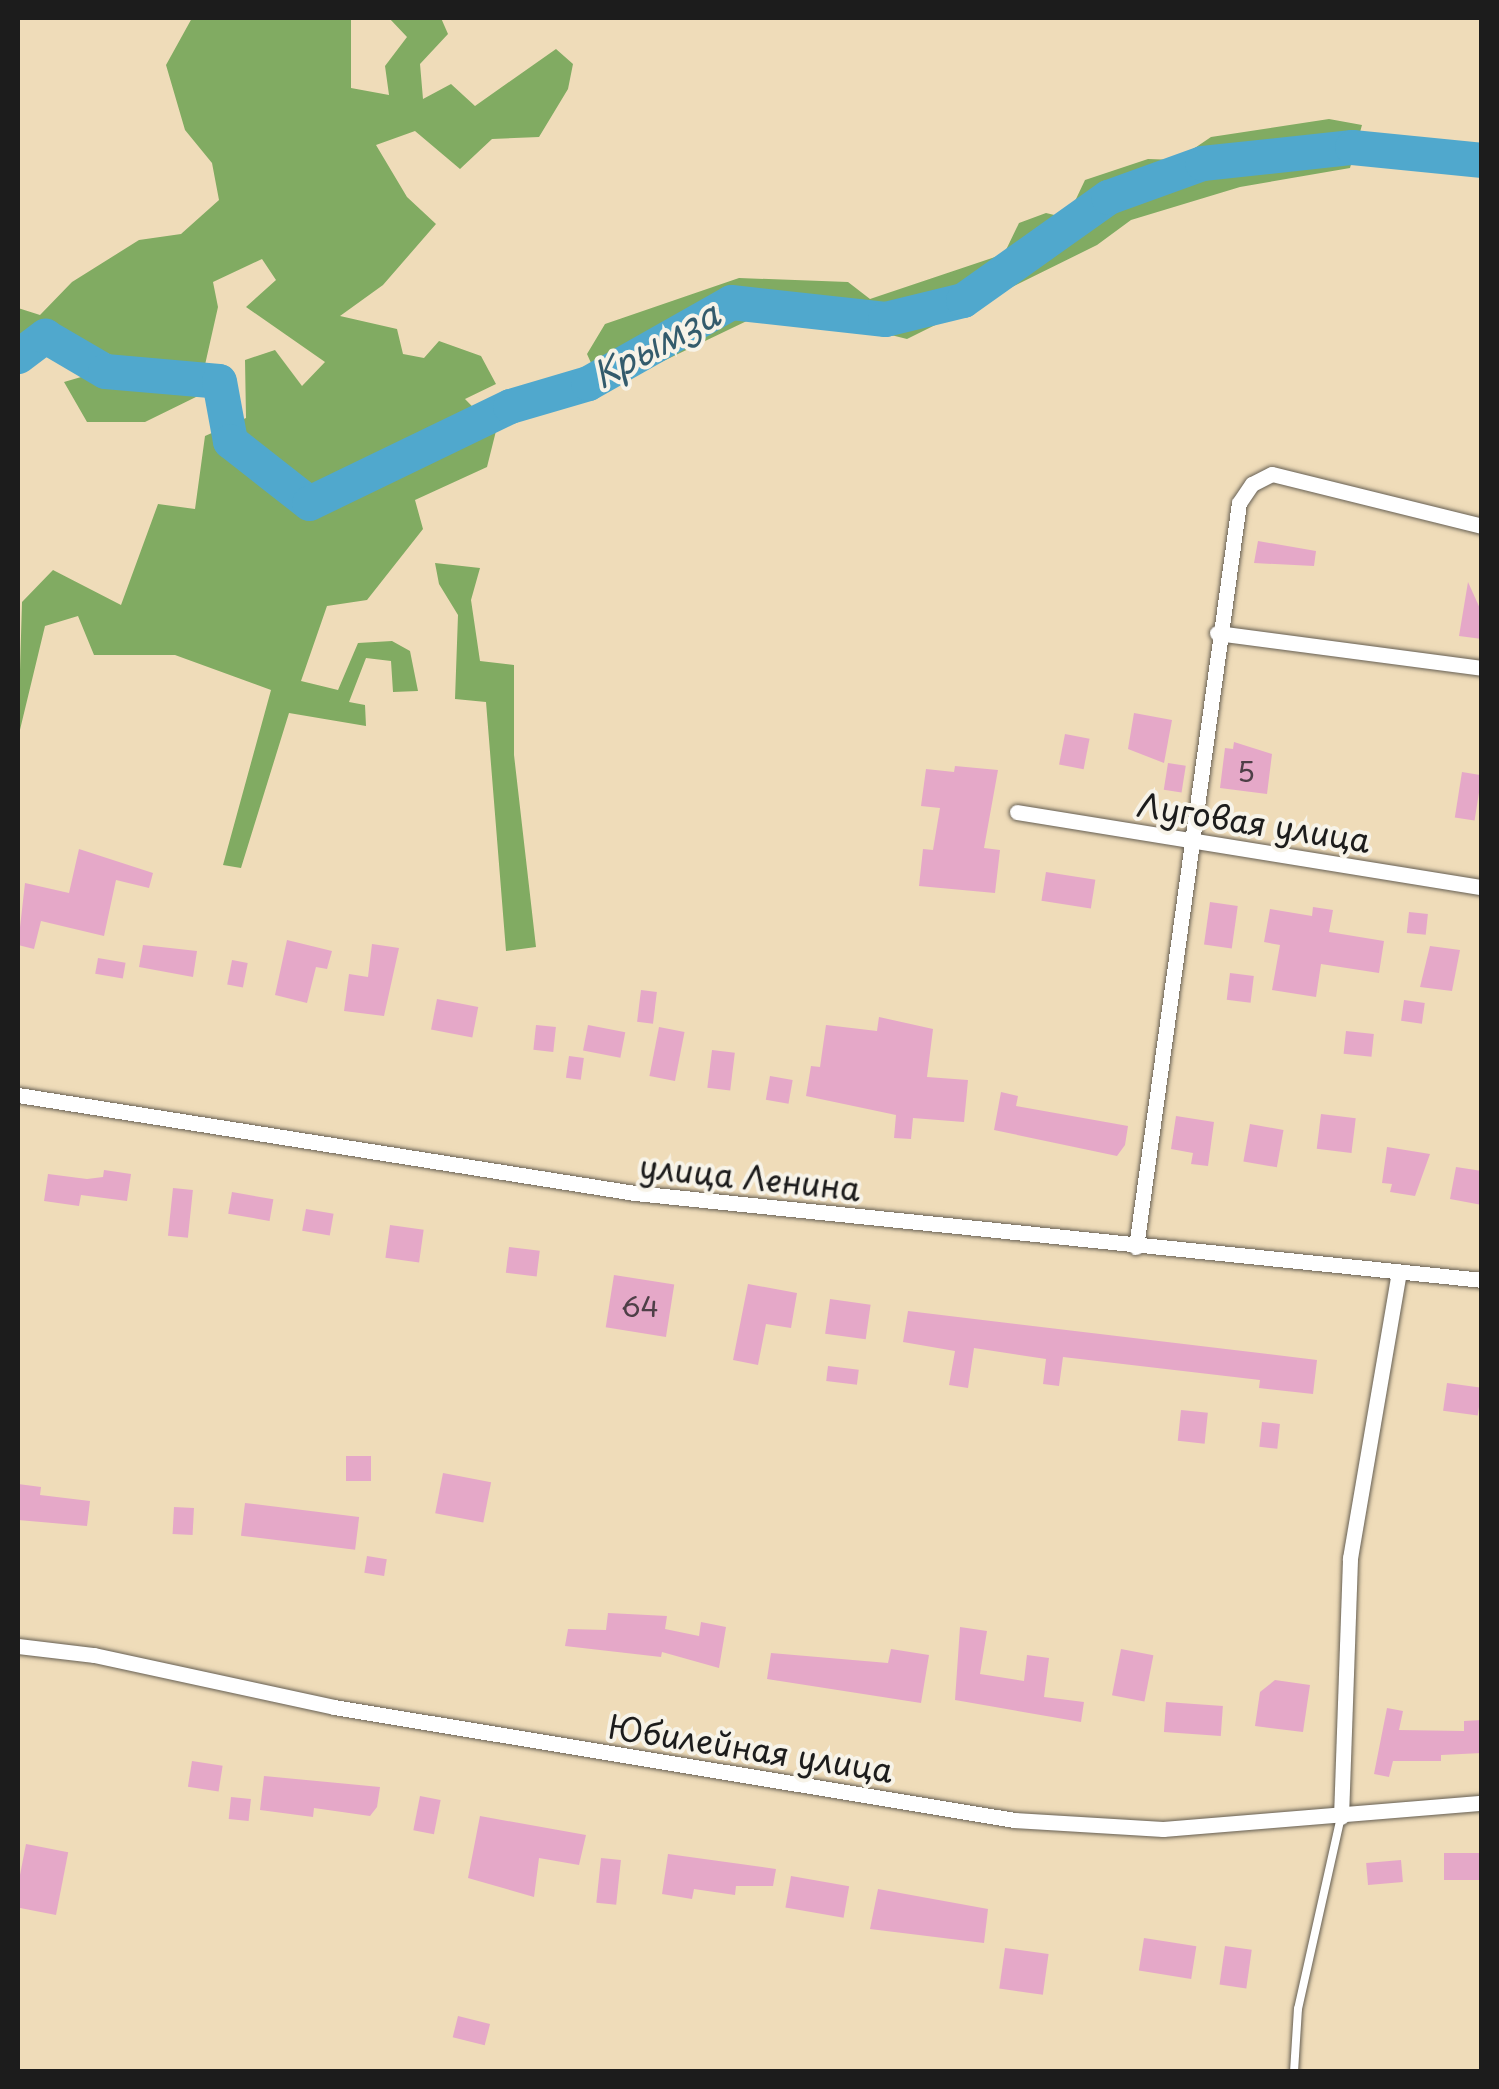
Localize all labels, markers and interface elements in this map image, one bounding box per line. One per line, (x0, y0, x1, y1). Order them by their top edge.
water label: Крымза (584, 292, 726, 396)
house number: 5 (1237, 754, 1255, 788)
street label: Луговая улица (1134, 785, 1374, 859)
street label: улица Ленина (637, 1146, 863, 1208)
house number: 64 (621, 1289, 659, 1323)
street label: Юбилейная улица (606, 1706, 896, 1790)

